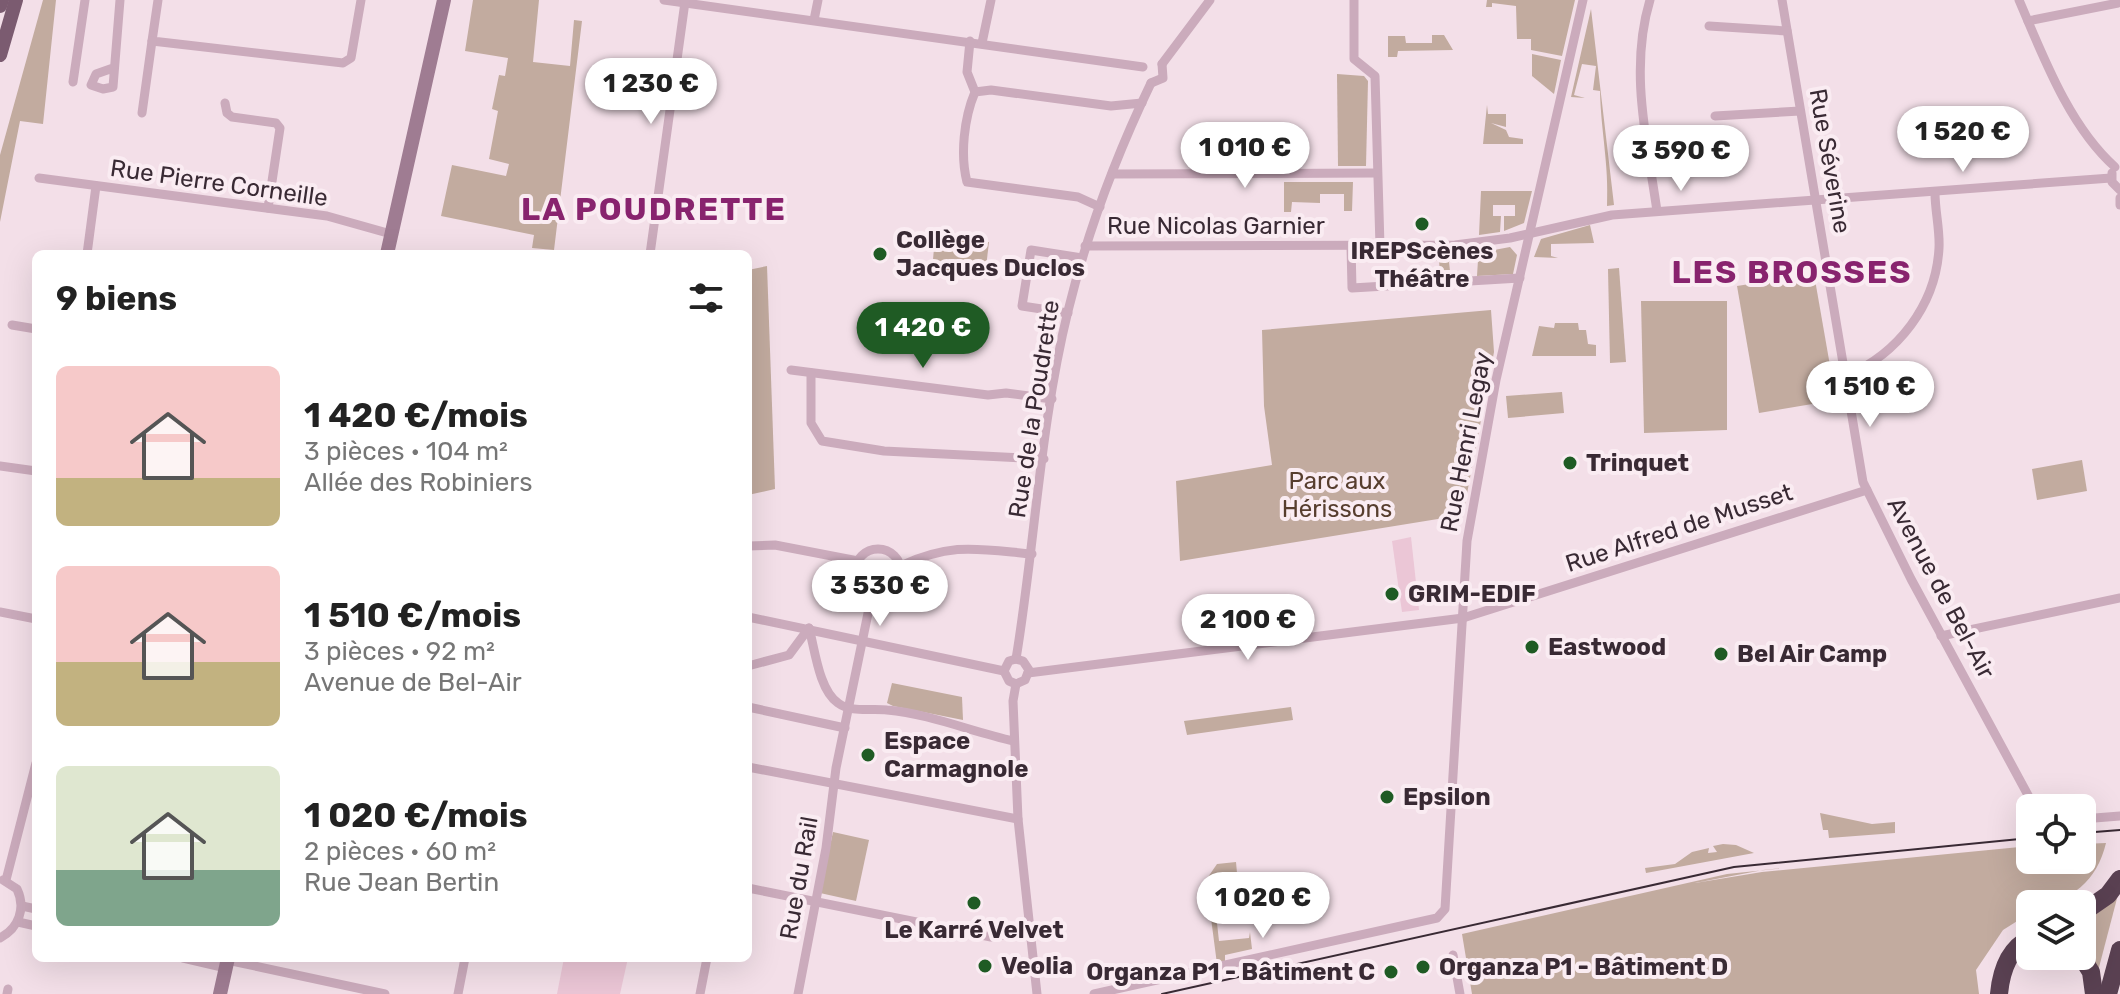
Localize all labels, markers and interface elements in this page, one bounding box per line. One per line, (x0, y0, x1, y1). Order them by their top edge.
pin: 1 230 € (577, 58, 725, 126)
text: 1 230 € (603, 68, 699, 99)
street label: Rue Séverine (1803, 86, 1857, 236)
pin: 1 520 € (1889, 106, 2037, 174)
text: 1 520 € (1915, 116, 2011, 147)
pin: 1 010 € (1171, 122, 1319, 190)
pin: 3 590 € (1607, 125, 1755, 193)
text: 1 010 € (1199, 132, 1291, 163)
text: 3 590 € (1631, 135, 1731, 166)
street label: Rue Pierre Corneille (108, 154, 330, 212)
district label: LA POUDRETTE (521, 190, 787, 228)
street label: Rue Nicolas Garnier (1107, 212, 1325, 240)
marker: IREPScènes Théâtre (1413, 215, 1431, 233)
place label: Collège Jacques Duclos (896, 226, 1085, 282)
place label: IREPScènes Théâtre (1350, 237, 1494, 293)
marker: Collège Jacques Duclos (871, 245, 889, 263)
district label: LES BROSSES (1671, 253, 1913, 291)
icon: filters (684, 276, 728, 320)
text: 9 biens (56, 278, 177, 319)
street label: Rue de la Poudrette (1003, 298, 1065, 520)
pin: 1 420 € (849, 302, 997, 370)
text: 1 420 € (875, 312, 971, 343)
street label: Rue Henri Legay (1435, 350, 1497, 534)
pin: 1 510 € (1796, 361, 1944, 429)
text: 1 510 € (1824, 371, 1916, 402)
text: 1 420 €/mois (304, 395, 528, 436)
icon: home (120, 398, 216, 494)
text: 3 pièces · 104 m² (304, 436, 508, 467)
place label: Trinquet (1586, 449, 1689, 477)
marker: Trinquet (1561, 454, 1579, 472)
text: Allée des Robiniers (304, 467, 533, 498)
park label: Parc aux Hérissons (1282, 467, 1392, 523)
street label: Rue Alfred de Musset (1562, 478, 1796, 578)
street label: Avenue de Bel-Air (1881, 493, 2001, 683)
pin: 3 530 € (806, 560, 954, 628)
text: 3 530 € (830, 570, 930, 601)
place label: GRIM-EDIF (1408, 580, 1536, 608)
marker: GRIM-EDIF (1383, 585, 1401, 603)
pin: 2 100 € (1174, 594, 1322, 662)
text: 1 510 €/mois (304, 595, 521, 636)
icon: home (120, 598, 216, 694)
text: 2 100 € (1200, 604, 1296, 635)
place label: Eastwood (1548, 633, 1666, 661)
text: 3 pièces · 92 m² (304, 636, 495, 667)
marker: Eastwood (1523, 638, 1541, 656)
place label: Bel Air Camp (1737, 640, 1887, 668)
marker: Bel Air Camp (1712, 645, 1730, 663)
text: Avenue de Bel-Air (304, 667, 522, 698)
place label: Espace Carmagnole (884, 727, 1028, 783)
marker: Espace Carmagnole (859, 746, 877, 764)
place label: Epsilon (1403, 783, 1491, 811)
marker: Epsilon (1378, 788, 1396, 806)
map controls (2016, 794, 2096, 970)
button: locate (2016, 794, 2096, 874)
text: 1 020 €/mois (304, 795, 528, 836)
icon: home (120, 798, 216, 894)
street label: Rue du Rail (774, 814, 824, 942)
text: 2 pièces · 60 m² (304, 836, 496, 867)
text: Rue Jean Bertin (304, 867, 499, 898)
pin: 1 020 € (1189, 872, 1337, 940)
text: 1 020 € (1215, 882, 1311, 913)
button: layers (2016, 890, 2096, 970)
marker: Le Karré Velvet (965, 894, 983, 912)
place label: Le Karré Velvet (884, 916, 1064, 944)
place label: Veolia (1001, 952, 1073, 980)
place label: Organza P1 - Bâtiment D (1439, 953, 1728, 981)
marker: Veolia (976, 957, 994, 975)
place label: Organza P1 - Bâtiment C (1086, 958, 1375, 986)
marker: Organza P1 - Bâtiment D (1414, 958, 1432, 976)
marker: Organza P1 - Bâtiment C (1382, 963, 1400, 981)

